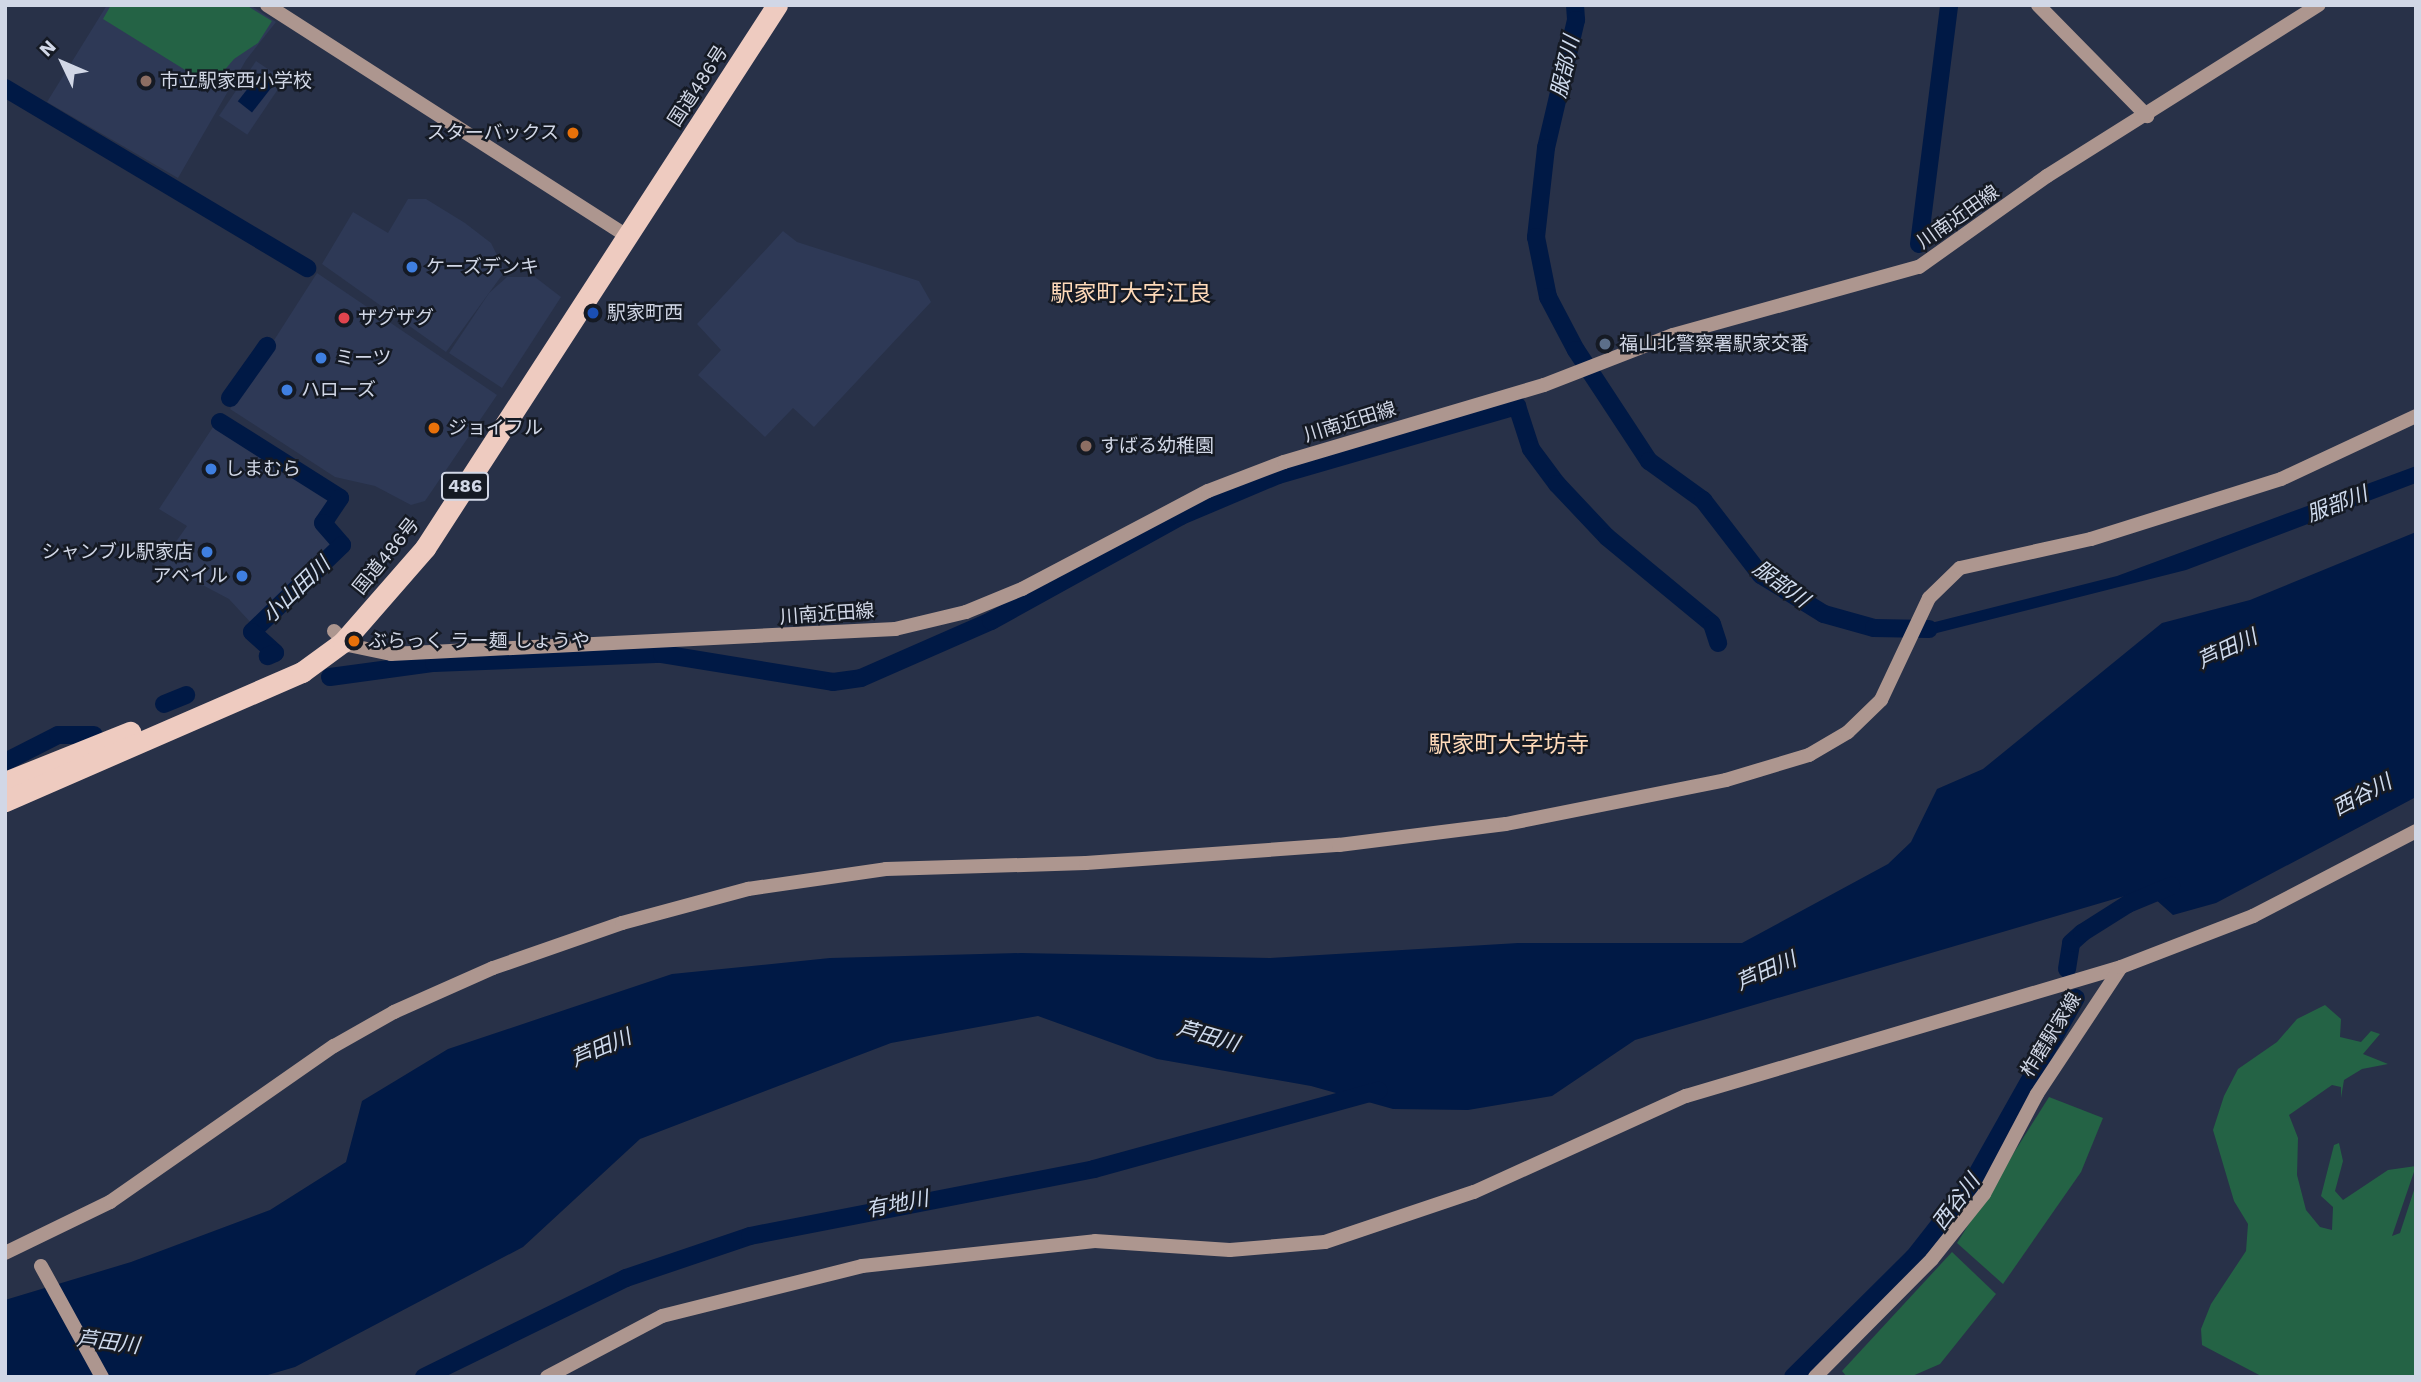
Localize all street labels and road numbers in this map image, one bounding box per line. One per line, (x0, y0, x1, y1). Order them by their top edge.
street label: 国道486号 (663, 41, 733, 131)
street label: 川南近田線 (1913, 180, 2003, 254)
street label: 川南近田線 (1301, 397, 1399, 447)
road number: 486 (440, 472, 490, 500)
street label: 国道486号 (348, 513, 424, 599)
street label: 川南近田線 (779, 599, 875, 629)
street label: 柞磨駅家線 (2016, 989, 2086, 1081)

